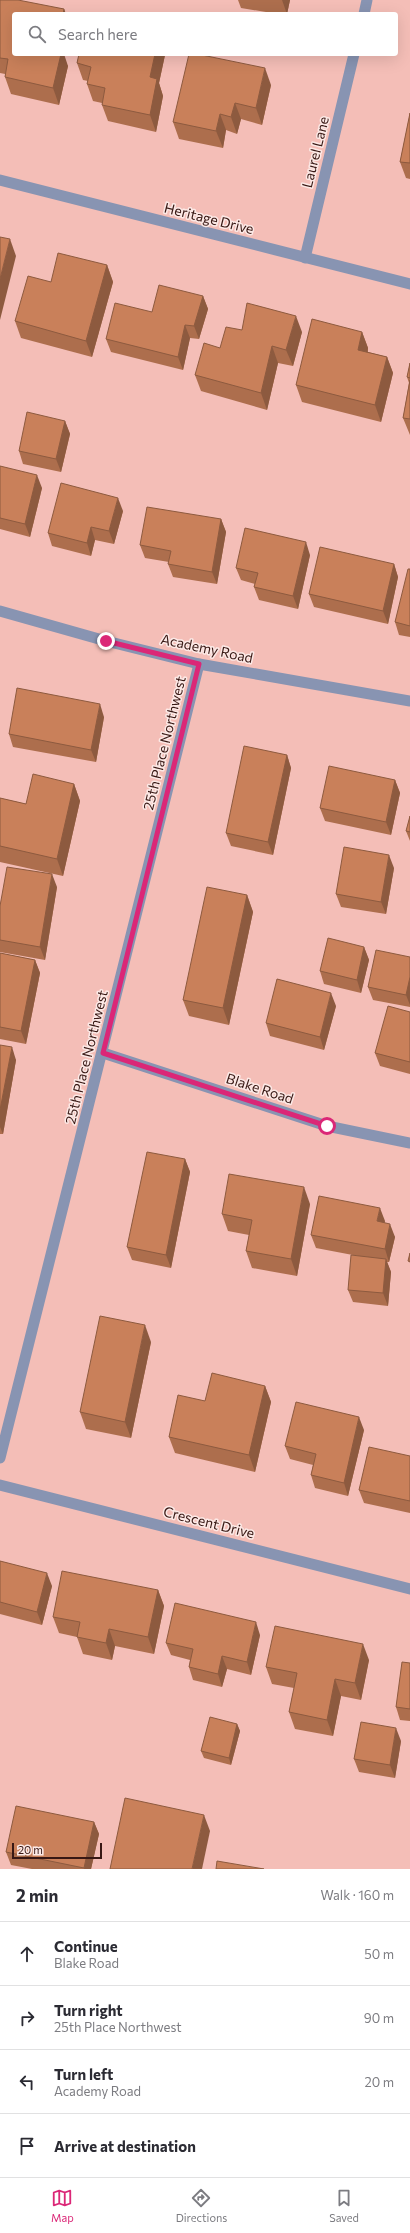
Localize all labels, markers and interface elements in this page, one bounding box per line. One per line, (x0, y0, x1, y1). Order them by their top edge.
search box (12, 12, 398, 56)
icon: search (26, 23, 48, 45)
text: Search here (58, 25, 137, 43)
street label: Laurel Lane (298, 115, 332, 189)
street label: Heritage Drive (163, 199, 255, 237)
street label: Academy Road (159, 630, 255, 666)
route end (97, 632, 115, 650)
street label: 25th Place Northwest (139, 674, 189, 812)
street label: 25th Place Northwest (61, 988, 111, 1126)
street label: Blake Road (224, 1069, 296, 1107)
route start (318, 1117, 336, 1135)
street label: Crescent Drive (162, 1502, 256, 1542)
scale bar (12, 1841, 102, 1860)
text: 20 m (18, 1843, 43, 1856)
text: 2 min (16, 1885, 58, 1906)
text: Walk · 160 m (320, 1887, 394, 1903)
text: Continue (54, 1937, 118, 1955)
icon: ahead (16, 1943, 38, 1965)
text: 50 m (364, 1946, 394, 1962)
text: Blake Road (54, 1955, 119, 1971)
text: Turn right (54, 2001, 123, 2019)
icon: right (16, 2007, 38, 2029)
text: 90 m (364, 2010, 394, 2026)
text: 25th Place Northwest (54, 2019, 182, 2035)
text: Turn left (54, 2065, 113, 2083)
icon: left (16, 2071, 38, 2093)
text: 20 m (365, 2074, 394, 2090)
text: Academy Road (54, 2083, 141, 2099)
icon: arrive (16, 2135, 38, 2157)
text: Arrive at destination (54, 2137, 196, 2155)
tab: Map (51, 2187, 74, 2224)
tab: Directions (176, 2187, 227, 2224)
tab: Saved (329, 2187, 359, 2224)

